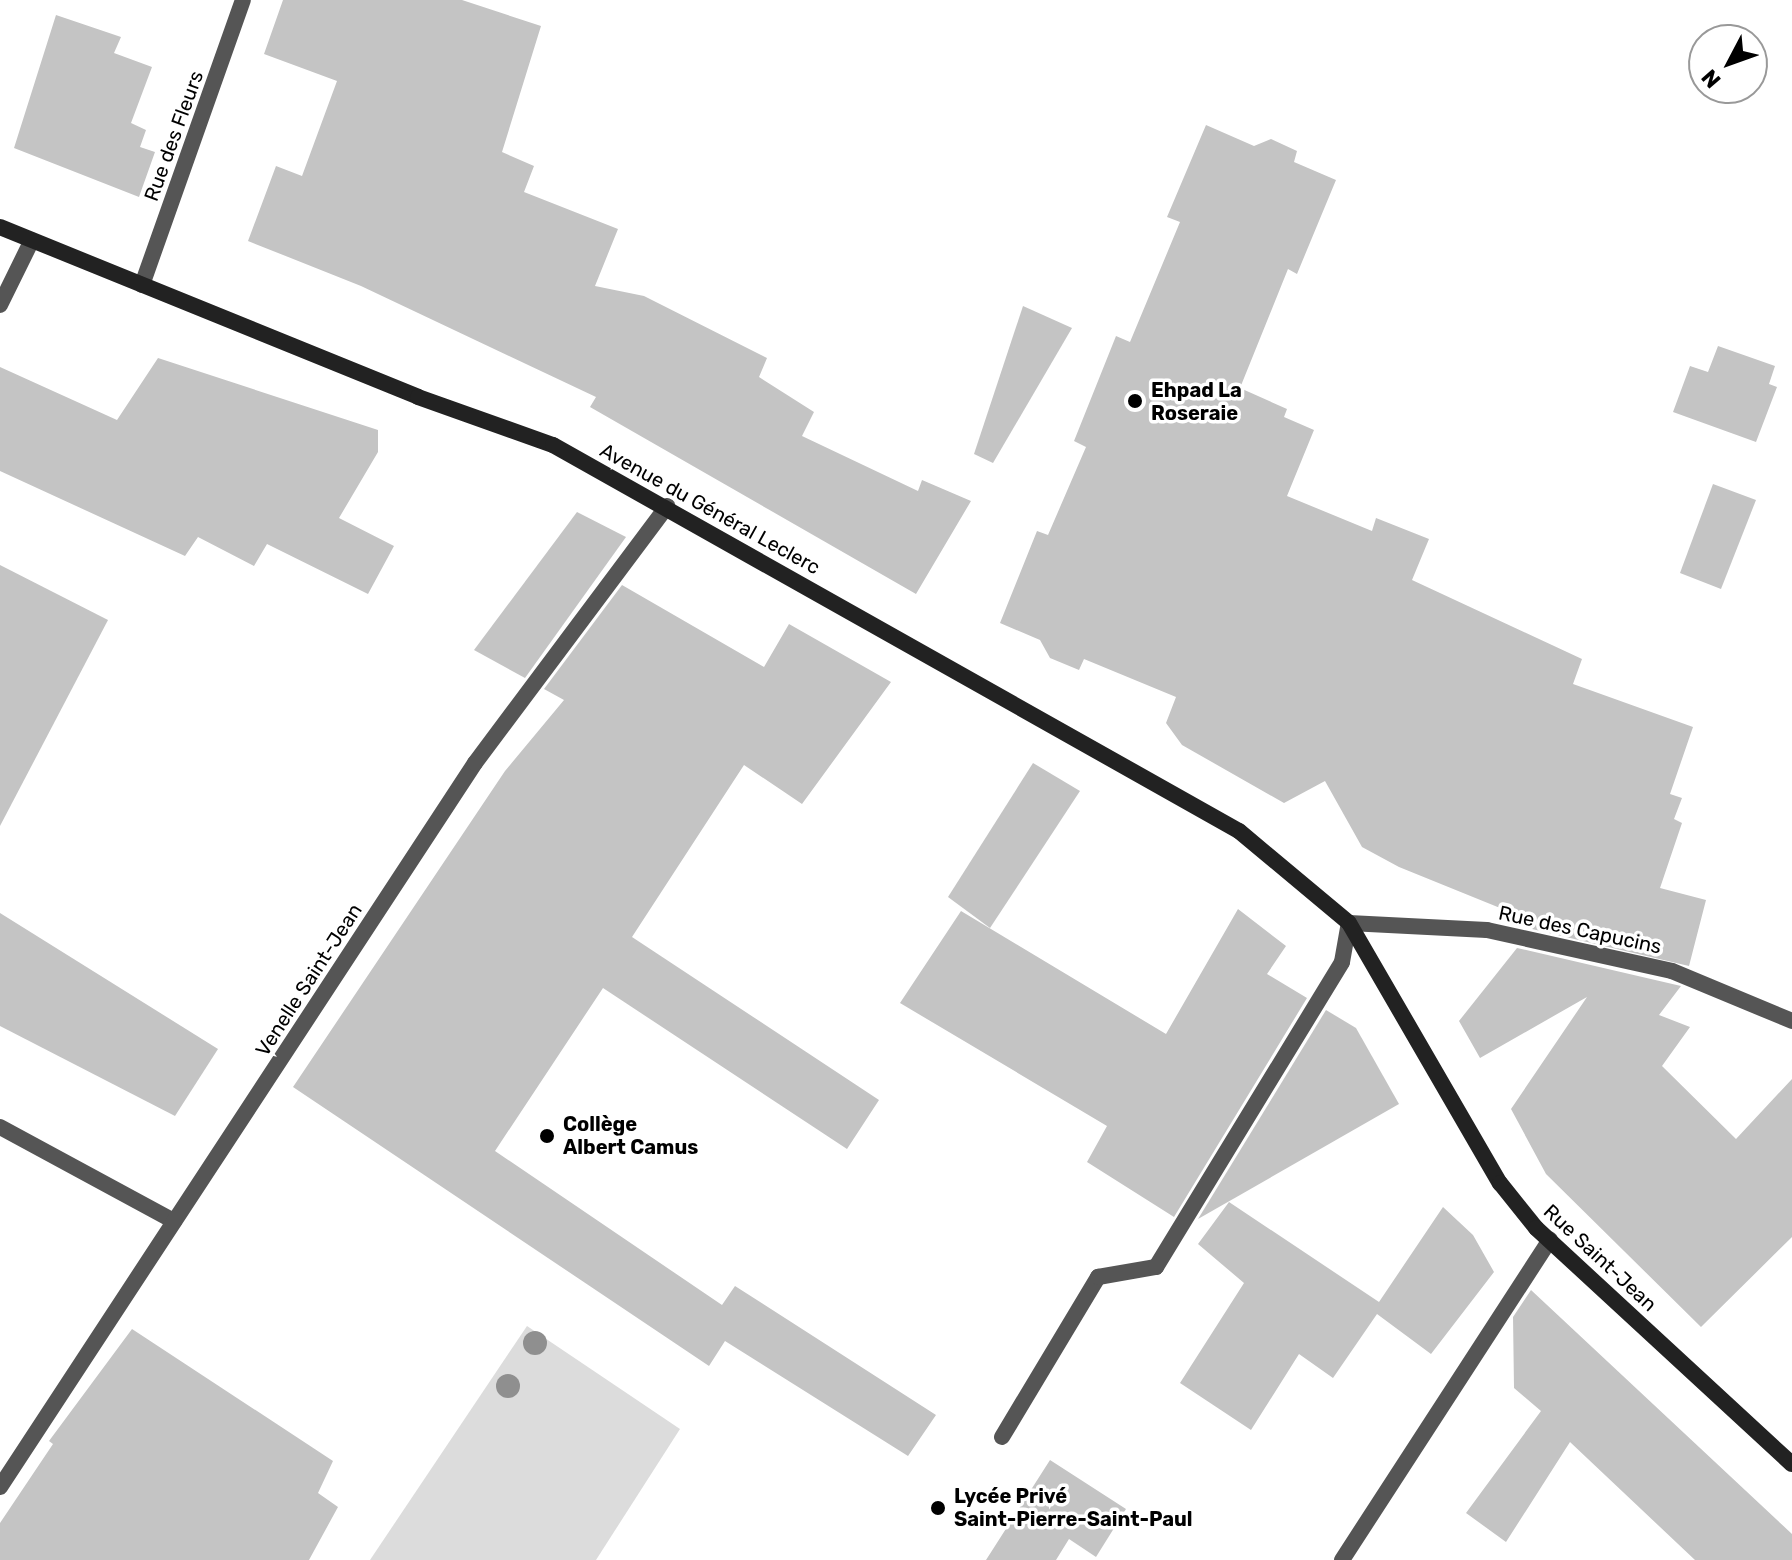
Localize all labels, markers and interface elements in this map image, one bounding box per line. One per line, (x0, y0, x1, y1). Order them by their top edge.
north arrow (1688, 24, 1768, 104)
text: N (1696, 64, 1726, 94)
street label: Rue des Fleurs (139, 68, 209, 204)
place label: Ehpad La Roseraie (1151, 378, 1242, 425)
marker: Ehpad La Roseraie (1126, 392, 1144, 410)
street label: Avenue du Général Leclerc (596, 438, 824, 580)
street label: Venelle Saint-Jean (251, 899, 367, 1061)
street label: Rue des Capucins (1496, 901, 1664, 959)
place label: Collège Albert Camus (563, 1112, 698, 1159)
marker: Collège Albert Camus (538, 1127, 556, 1145)
street label: Rue Saint-Jean (1539, 1200, 1661, 1316)
place label: Lycée Privé Saint-Pierre-Saint-Paul (954, 1484, 1193, 1531)
marker: Lycée Privé Saint-Pierre-Saint-Paul (929, 1499, 947, 1517)

